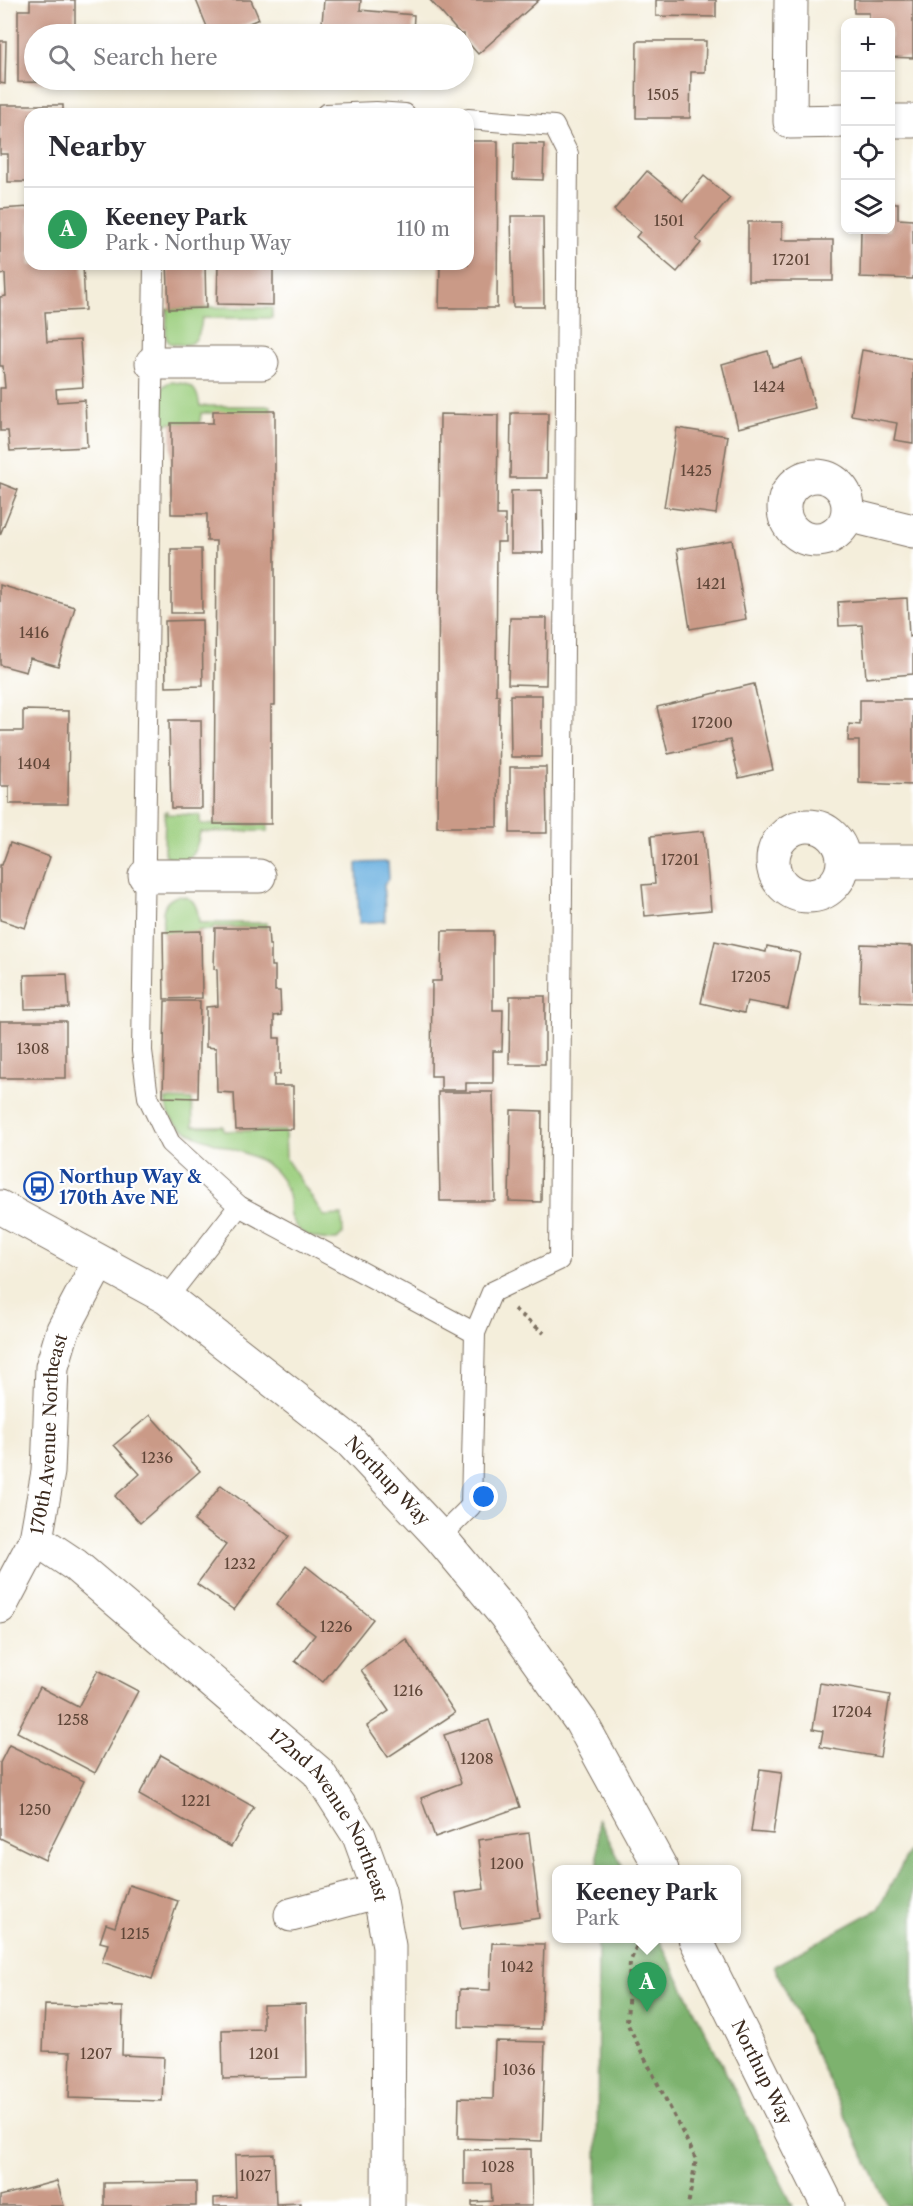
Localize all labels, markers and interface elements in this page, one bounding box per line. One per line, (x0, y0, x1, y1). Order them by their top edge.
map controls (841, 18, 895, 234)
button: + (841, 18, 895, 72)
search box (24, 24, 474, 90)
icon: search (45, 41, 78, 74)
text: Search here (93, 44, 218, 71)
button: − (841, 72, 895, 126)
house number: 1505 (647, 85, 679, 104)
button: locate (841, 126, 895, 180)
text: Nearby (48, 131, 146, 163)
button: layers (841, 180, 895, 234)
text: Keeney Park (105, 204, 247, 231)
house number: 1501 (654, 211, 685, 230)
text: A (60, 217, 75, 241)
text: 110 m (397, 217, 450, 241)
text: Park · Northup Way (105, 231, 291, 255)
house number: 17201 (772, 250, 811, 269)
house number: 1424 (753, 377, 785, 396)
house number: 1425 (680, 461, 712, 480)
house number: 1421 (696, 574, 727, 593)
house number: 1416 (19, 623, 49, 642)
house number: 17200 (691, 713, 733, 732)
house number: 1404 (17, 754, 51, 773)
house number: 17201 (661, 850, 700, 869)
house number: 17205 (731, 967, 771, 986)
house number: 1308 (17, 1039, 50, 1058)
place label: Northup Way & 170th Ave NE (59, 1166, 202, 1209)
bus stop icon: Northup Way & 170th Ave NE (22, 1171, 54, 1203)
street label: 170th Avenue Northeast (26, 1330, 73, 1536)
street label: Northup Way (340, 1432, 435, 1531)
house number: 1236 (141, 1448, 173, 1467)
your location (469, 1482, 498, 1511)
house number: 1232 (224, 1554, 256, 1573)
house number: 1226 (320, 1617, 352, 1636)
house number: 1216 (393, 1681, 423, 1700)
house number: 17204 (832, 1702, 872, 1721)
house number: 1258 (57, 1710, 89, 1729)
street label: 172nd Avenue Northeast (264, 1724, 392, 1904)
house number: 1208 (460, 1749, 494, 1768)
house number: 1221 (181, 1791, 212, 1810)
house number: 1250 (19, 1800, 51, 1819)
house number: 1200 (490, 1854, 524, 1873)
popup (552, 1865, 741, 1943)
text: Keeney Park (575, 1879, 718, 1906)
text: Park (575, 1906, 619, 1930)
house number: 1215 (120, 1924, 150, 1943)
house number: 1042 (500, 1957, 534, 1976)
pin: A (628, 1962, 666, 2012)
street label: Northup Way (726, 2016, 797, 2129)
house number: 1207 (80, 2044, 113, 2063)
house number: 1201 (249, 2044, 280, 2063)
house number: 1036 (503, 2060, 536, 2079)
house number: 1028 (481, 2157, 515, 2176)
house number: 1027 (239, 2166, 272, 2185)

